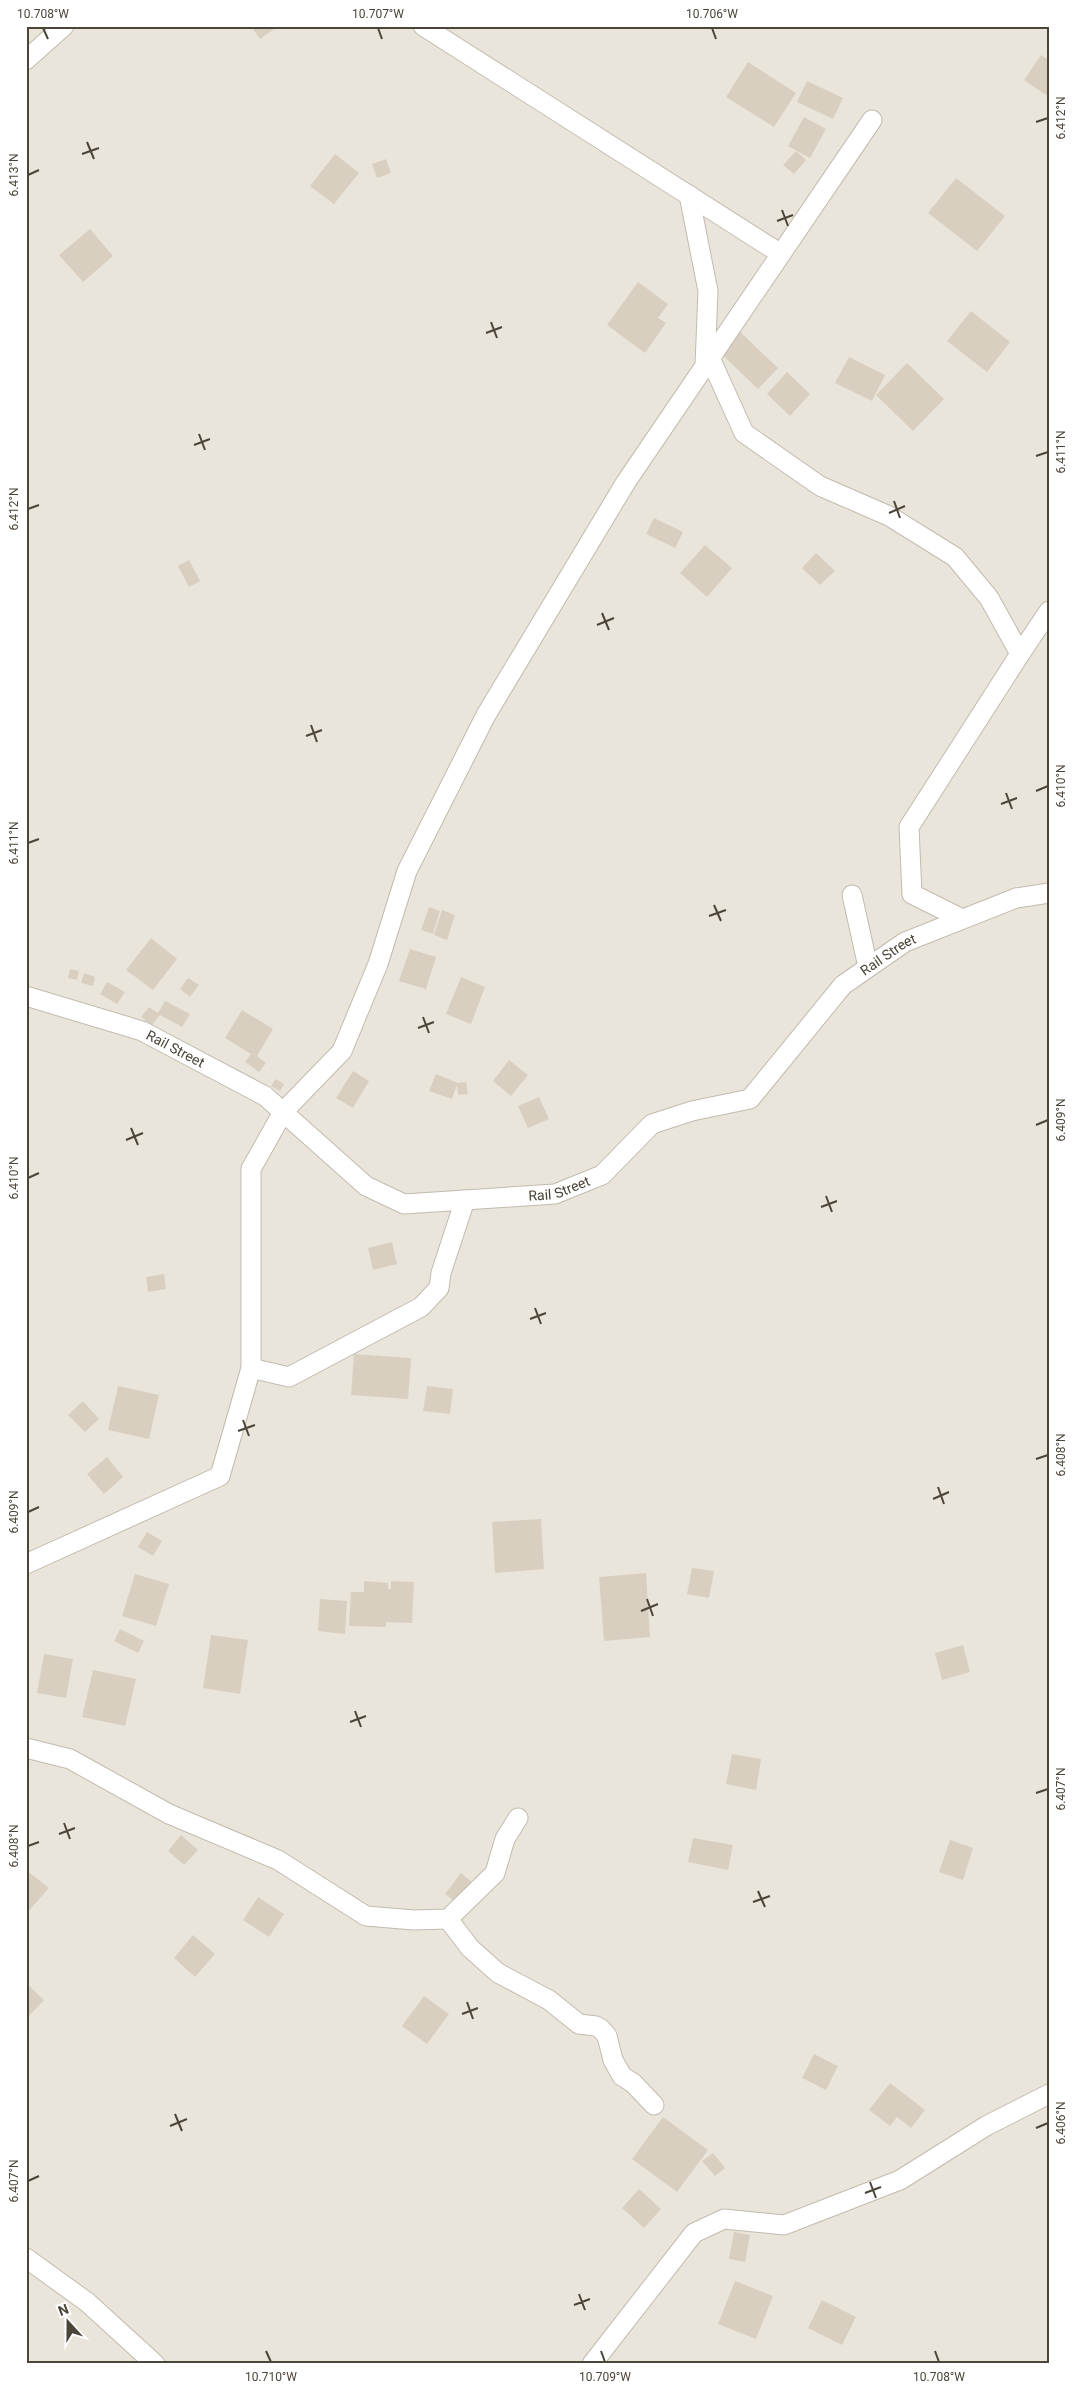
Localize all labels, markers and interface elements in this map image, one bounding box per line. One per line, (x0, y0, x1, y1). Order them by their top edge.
text: 10.708°W (17, 7, 69, 21)
text: 10.707°W (352, 7, 404, 21)
text: 10.706°W (686, 7, 738, 21)
text: 6.412°N (1054, 96, 1068, 140)
text: 6.413°N (7, 153, 21, 197)
text: 6.411°N (1054, 430, 1068, 474)
text: 6.412°N (7, 487, 21, 531)
text: 6.410°N (1054, 764, 1068, 808)
text: 6.411°N (7, 821, 21, 865)
street label: Rail Street (857, 930, 918, 979)
street label: Rail Street (144, 1027, 208, 1071)
text: 6.409°N (1054, 1098, 1068, 1142)
text: 6.410°N (7, 1156, 21, 1200)
street label: Rail Street (528, 1173, 593, 1204)
text: 6.408°N (1054, 1433, 1068, 1477)
text: 6.409°N (7, 1490, 21, 1534)
text: 6.407°N (1054, 1767, 1068, 1811)
text: 6.408°N (7, 1824, 21, 1868)
text: 6.406°N (1054, 2101, 1068, 2145)
text: 6.407°N (7, 2159, 21, 2203)
north arrow (42, 2298, 92, 2348)
text: N (56, 2301, 71, 2319)
text: 10.710°W (245, 2370, 297, 2384)
text: 10.709°W (579, 2370, 631, 2384)
text: 10.708°W (913, 2370, 965, 2384)

